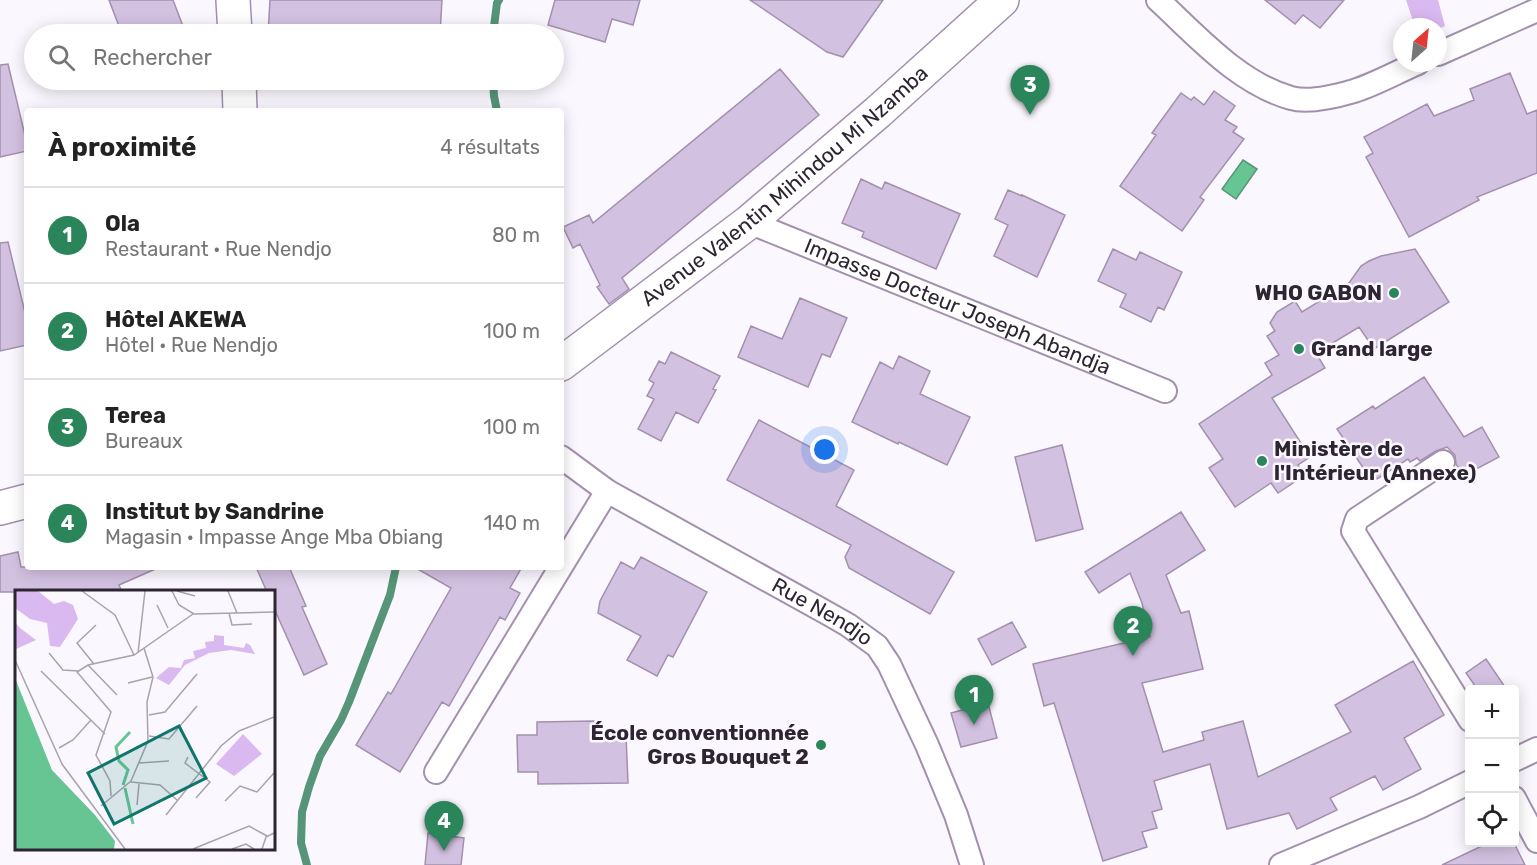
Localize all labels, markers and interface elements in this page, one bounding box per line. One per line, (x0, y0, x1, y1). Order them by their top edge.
north arrow (1393, 18, 1447, 72)
search box (24, 24, 564, 90)
icon: search (45, 41, 78, 74)
text: Rechercher (93, 44, 212, 71)
street label: Avenue Valentin Mihindou Mi Nzamba (636, 60, 933, 311)
pin: 3 (1010, 66, 1050, 115)
text: À proximité (48, 132, 197, 163)
text: 4 résultats (440, 135, 540, 159)
text: Ola (105, 210, 140, 237)
text: 1 (63, 223, 72, 247)
text: 80 m (492, 223, 540, 247)
street label: Impasse Docteur Joseph Abandja (801, 233, 1115, 380)
text: Restaurant · Rue Nendjo (105, 237, 332, 261)
place label: WHO GABON (1255, 280, 1382, 305)
marker: WHO GABON (1387, 286, 1401, 300)
text: Hôtel AKEWA (105, 306, 246, 333)
text: 2 (61, 319, 74, 343)
text: 100 m (483, 319, 540, 343)
text: Hôtel · Rue Nendjo (105, 333, 278, 357)
place label: Grand large (1311, 336, 1433, 361)
marker: Grand large (1292, 342, 1306, 356)
text: Terea (105, 402, 166, 429)
text: 3 (61, 415, 74, 439)
text: 100 m (483, 415, 540, 439)
text: Bureaux (105, 429, 183, 453)
your location (810, 435, 839, 464)
place label: Ministère de l'Intérieur (Annexe) (1274, 436, 1476, 485)
marker: Ministère de l'Intérieur (Annexe) (1255, 454, 1269, 468)
text: Institut by Sandrine (105, 498, 324, 525)
text: 4 (61, 511, 74, 535)
text: 140 m (484, 511, 540, 535)
text: Magasin · Impasse Ange Mba Obiang (105, 525, 443, 549)
street label: Rue Nendjo (768, 572, 878, 651)
inset map (15, 590, 274, 850)
pin: 2 (1114, 606, 1152, 656)
pin: 1 (954, 676, 994, 725)
map controls (1465, 685, 1519, 847)
button: + (1465, 685, 1519, 739)
place label: École conventionnée Gros Bouquet 2 (591, 720, 809, 769)
marker: École conventionnée Gros Bouquet 2 (814, 738, 828, 752)
button: − (1465, 739, 1519, 793)
button: locate (1465, 793, 1519, 847)
pin: 4 (424, 802, 464, 851)

